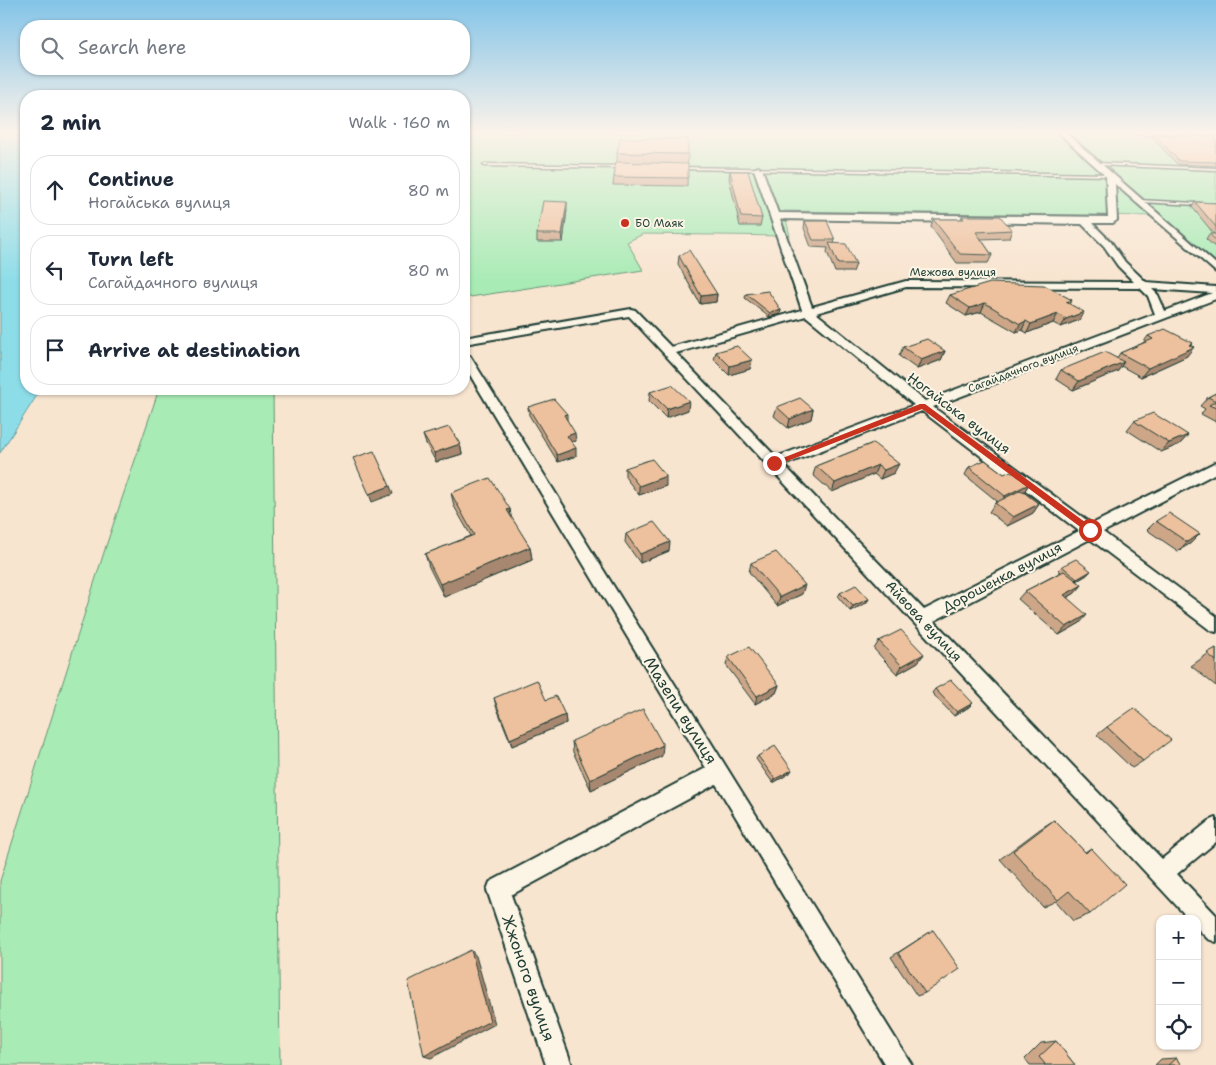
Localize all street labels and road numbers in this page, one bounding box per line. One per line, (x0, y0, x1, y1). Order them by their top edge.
street label: Межова вулиця (910, 265, 996, 280)
street label: Сагайдачного вулиця (966, 340, 1081, 396)
street label: Ногайська вулиця (904, 368, 1014, 458)
street label: Дорошенка вулиця (939, 538, 1065, 616)
street label: Айвова вулиця (882, 577, 966, 665)
street label: Мазепи вулиця (639, 652, 722, 768)
street label: Жжоного вулиця (497, 912, 560, 1044)

